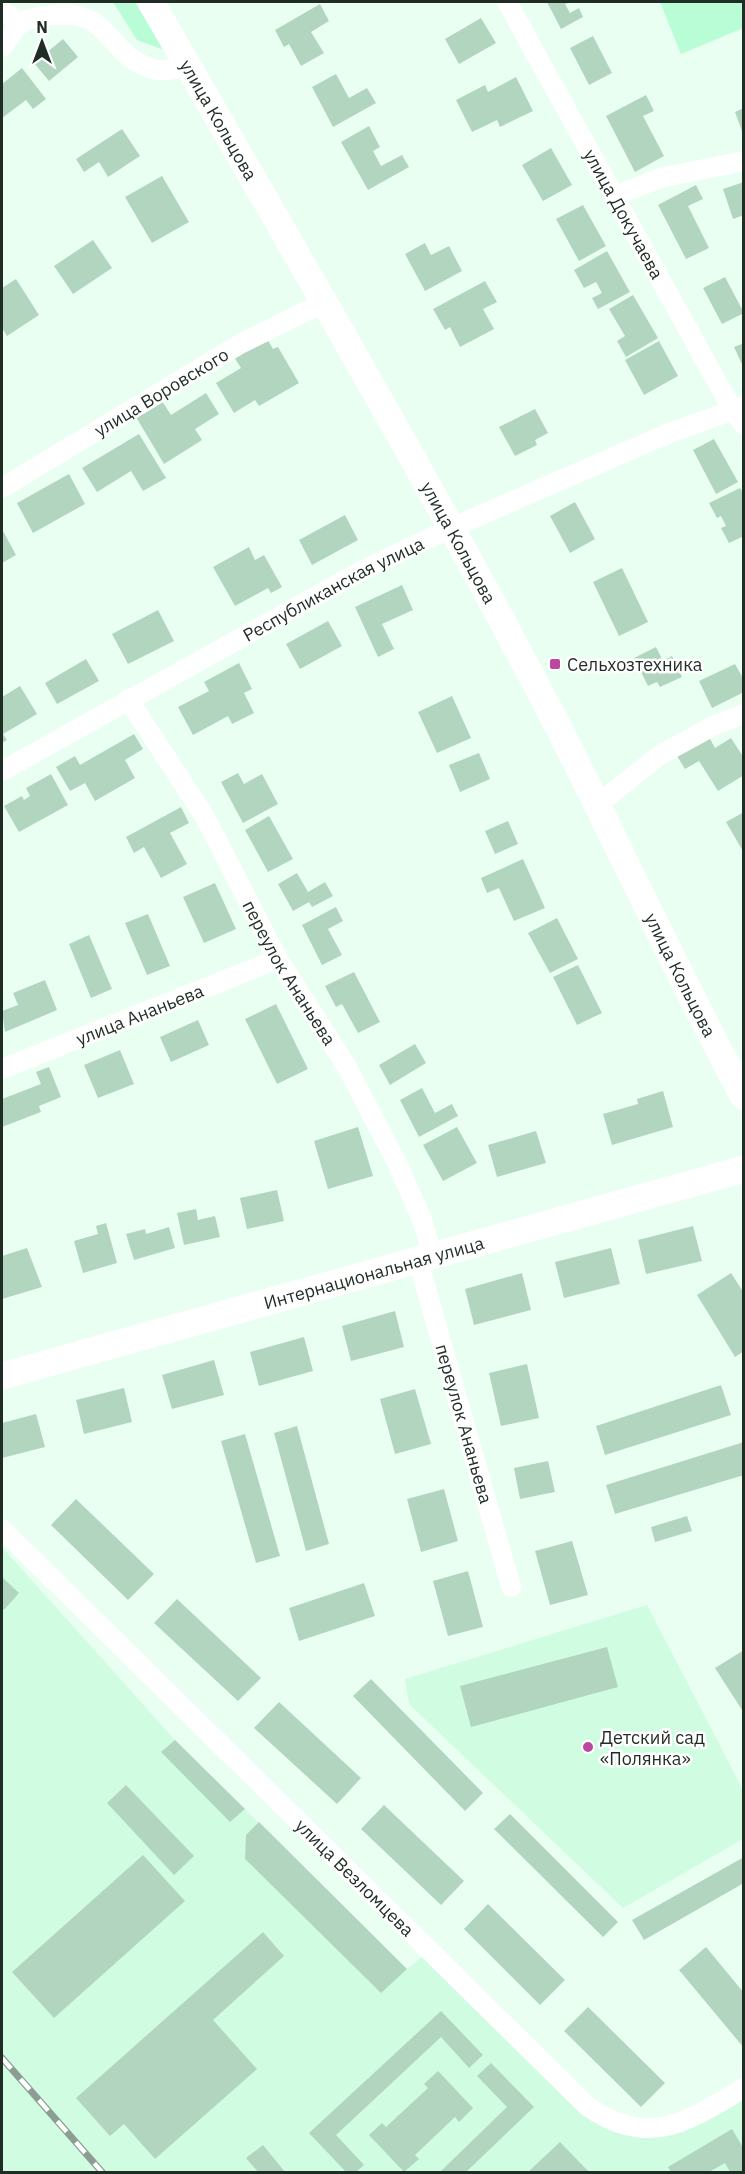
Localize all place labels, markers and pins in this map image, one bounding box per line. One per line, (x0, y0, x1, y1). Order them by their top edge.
place label: Сельхозтехника (567, 653, 703, 676)
marker: Сельхозтехника (548, 657, 562, 671)
place label: Детский сад «Полянка» (600, 1726, 705, 1770)
marker: Детский сад «Полянка» (581, 1740, 595, 1754)

